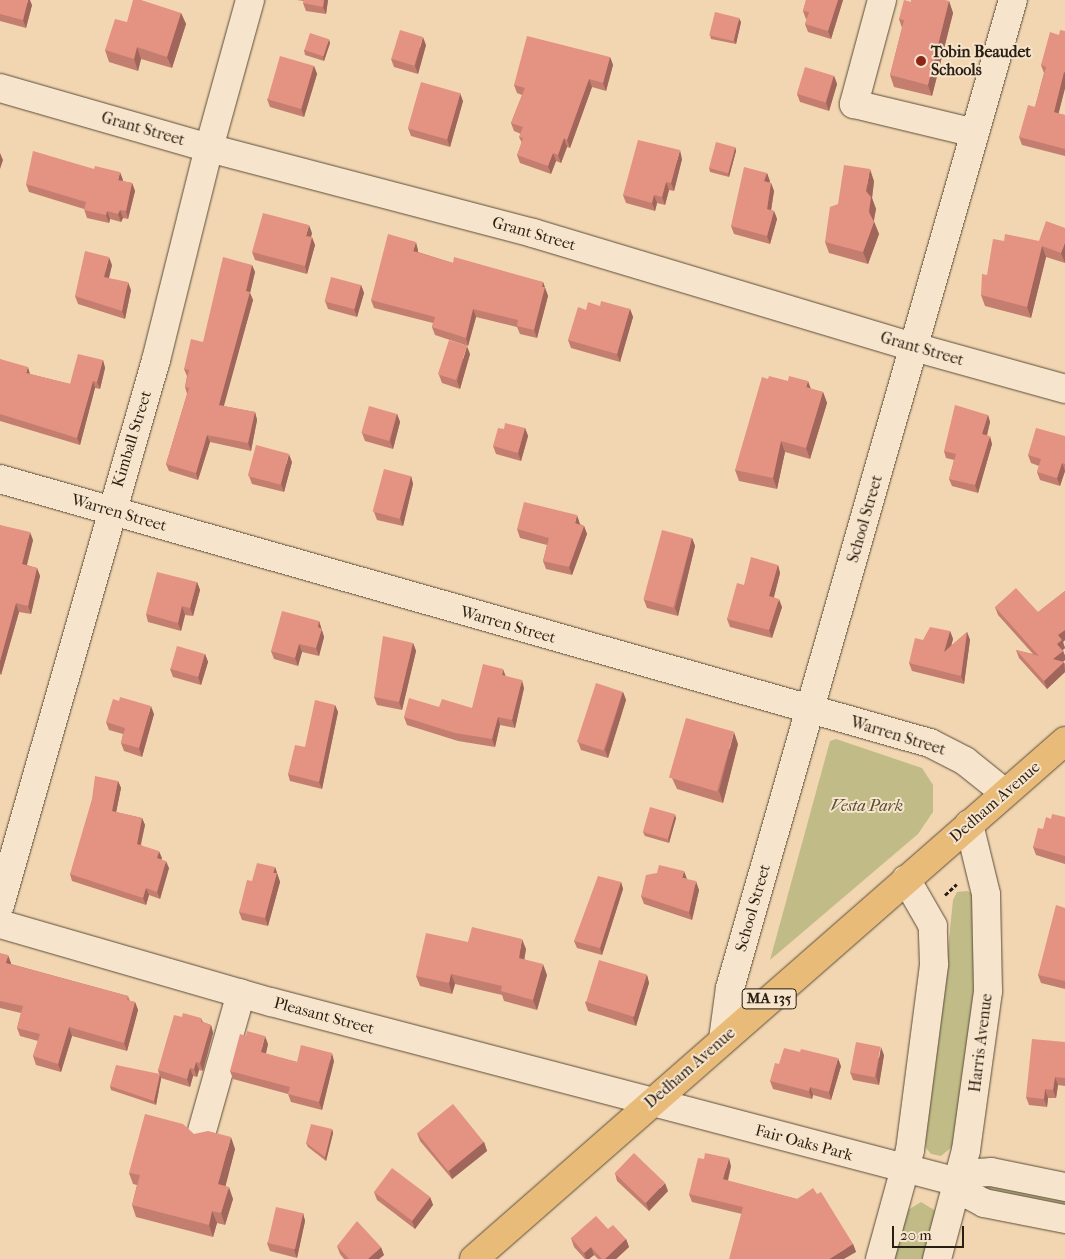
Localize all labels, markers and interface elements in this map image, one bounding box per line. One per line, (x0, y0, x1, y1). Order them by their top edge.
place label: Tobin Beaudet Schools (931, 42, 1031, 80)
marker: Tobin Beaudet Schools (915, 55, 927, 67)
street label: Grant Street (99, 108, 187, 150)
street label: Grant Street (490, 213, 578, 255)
street label: Grant Street (878, 328, 966, 370)
street label: Kimball Street (108, 388, 156, 490)
street label: School Street (843, 473, 887, 565)
street label: Warren Street (69, 490, 169, 536)
street label: Warren Street (458, 602, 558, 648)
street label: Warren Street (848, 712, 948, 760)
street label: Dedham Avenue (946, 757, 1044, 847)
park label: Vesta Park (831, 796, 903, 816)
street label: School Street (731, 862, 775, 954)
road number: MA 135 (742, 986, 796, 1012)
street label: Pleasant Street (272, 993, 376, 1039)
street label: Harris Avenue (965, 993, 997, 1093)
street label: Dedham Avenue (641, 1023, 739, 1113)
street label: Fair Oaks Park (753, 1121, 855, 1165)
scale bar (895, 1216, 968, 1248)
text: 20 m (900, 1226, 932, 1244)

